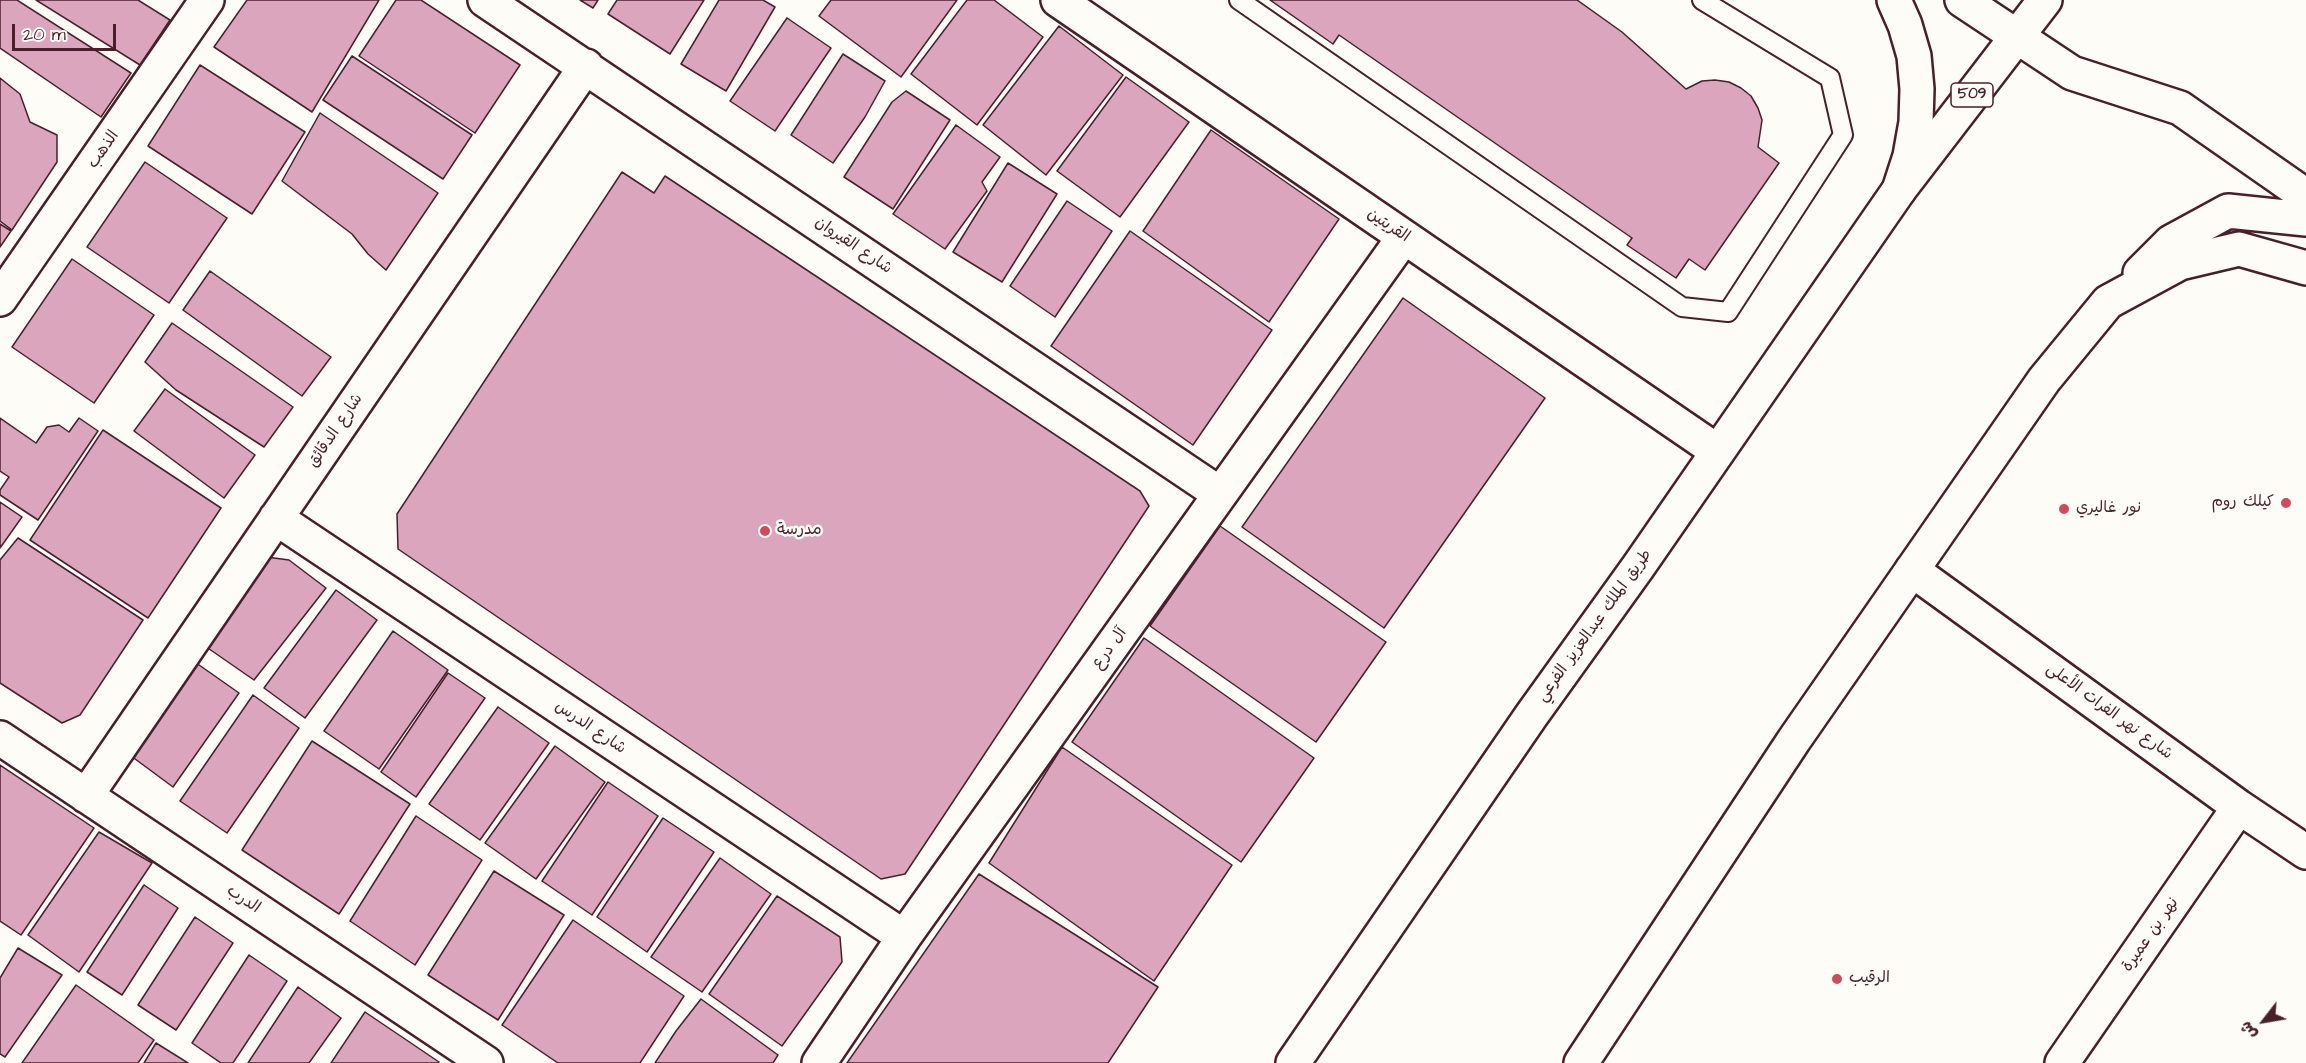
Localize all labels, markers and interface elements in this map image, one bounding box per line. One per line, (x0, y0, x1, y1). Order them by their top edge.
scale bar (15, 12, 118, 50)
text: 20 m (23, 22, 66, 47)
road number: 509 (1951, 83, 1993, 107)
street label: الذهب (84, 127, 124, 173)
street label: القريتين (1363, 205, 1413, 247)
street label: شارع القيروان (811, 213, 895, 279)
street label: شارع الدقائق (304, 390, 368, 472)
place label: كيلك روم (2211, 493, 2274, 513)
marker: كيلك روم (2279, 496, 2293, 510)
place label: نور غاليري (2076, 499, 2141, 519)
marker: نور غاليري (2057, 502, 2071, 516)
place label: مدرسة (777, 521, 822, 541)
marker: مدرسة (758, 524, 772, 538)
street label: طريق الملك عبدالعزيز الفرعي (1533, 546, 1657, 706)
street label: آل درع (1088, 624, 1132, 674)
street label: شارع نهر الفرات الأعلى (2042, 660, 2176, 764)
street label: شارع الدرس (551, 697, 629, 759)
street label: الدرب (222, 882, 264, 918)
street label: نهر بن عميرة (2118, 894, 2184, 976)
place label: الرقيب (1849, 969, 1890, 989)
marker: الرقيب (1830, 972, 1844, 986)
north arrow (2234, 991, 2294, 1051)
text: ش (2235, 1017, 2263, 1043)

